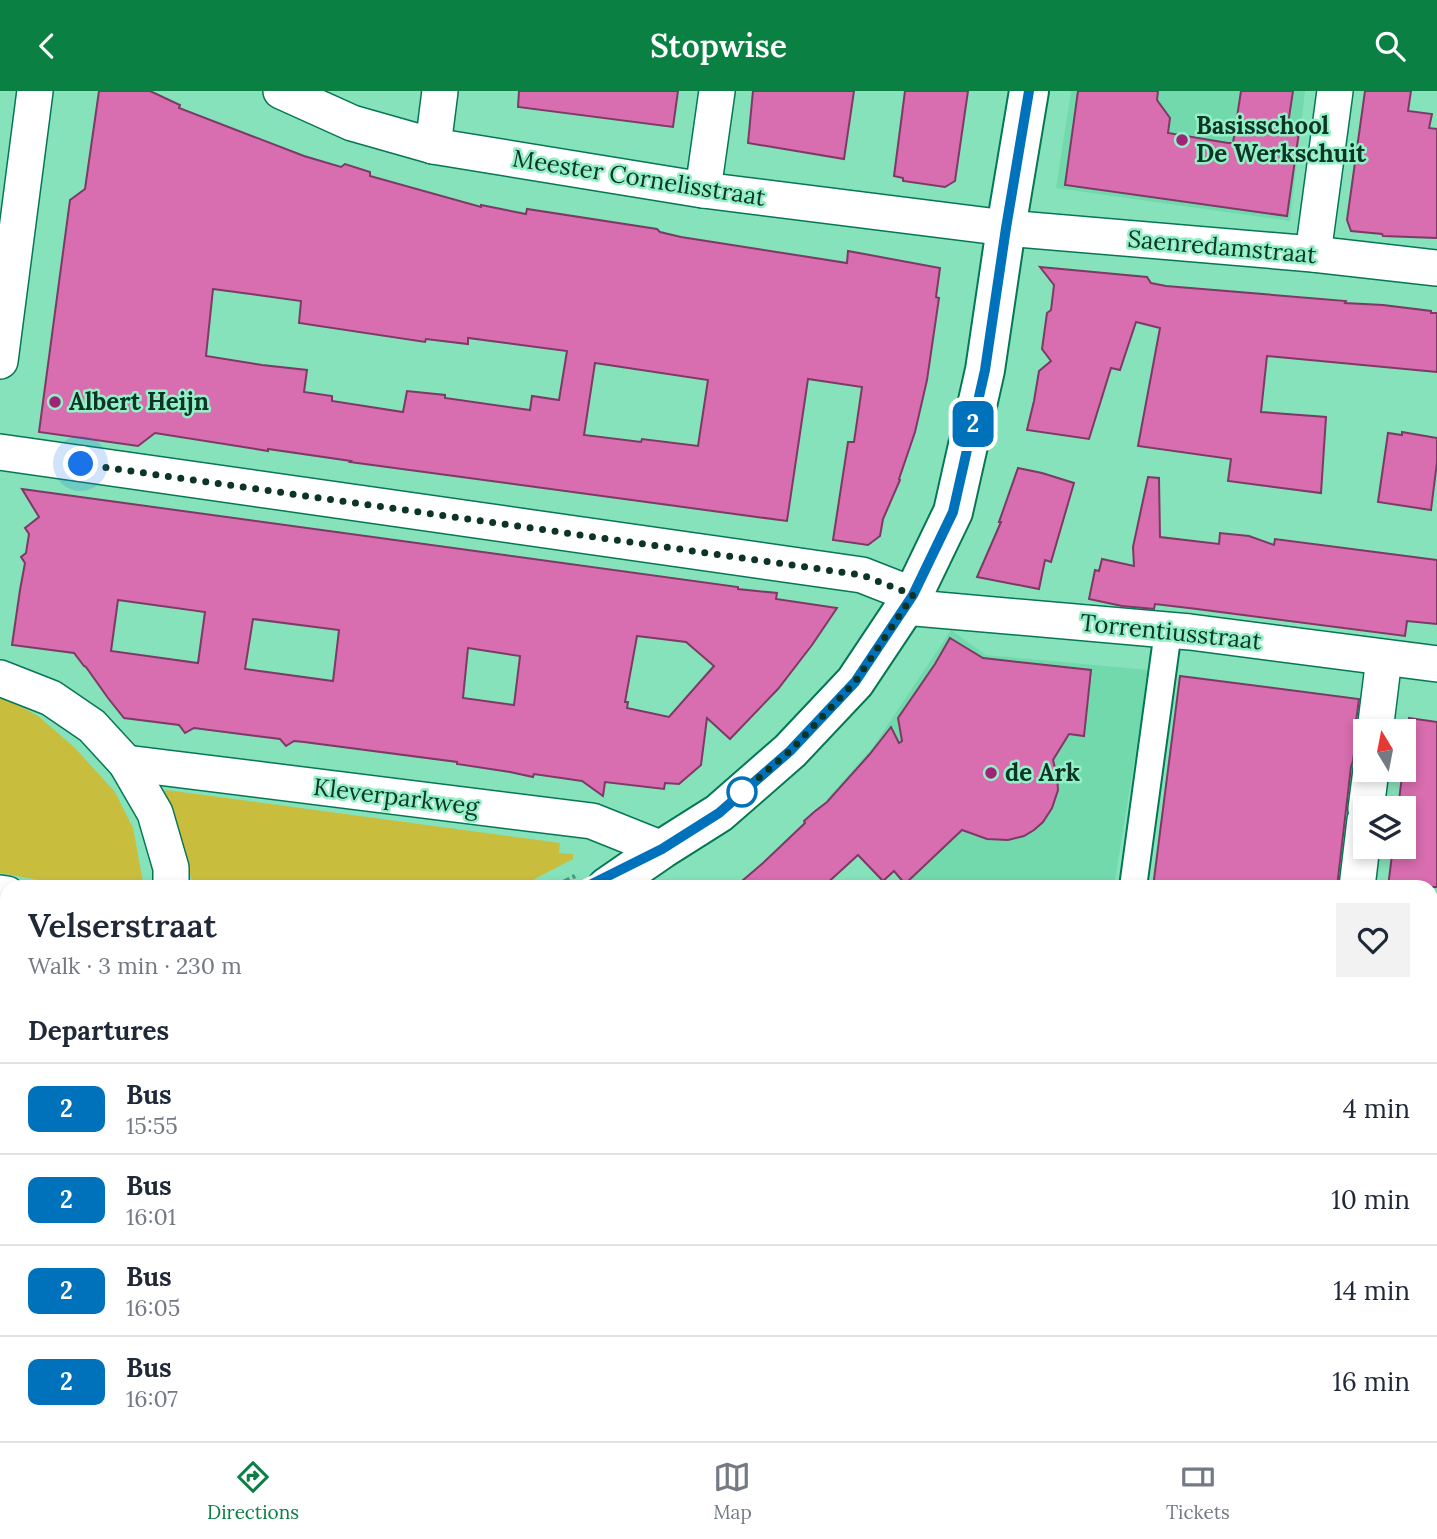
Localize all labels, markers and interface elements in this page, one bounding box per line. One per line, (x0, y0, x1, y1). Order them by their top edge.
text: Stopwise (650, 25, 787, 66)
icon: back (28, 27, 66, 65)
icon: search (1371, 27, 1409, 65)
place label: Basisschool De Werkschuit (1196, 110, 1367, 169)
marker: Basisschool De Werkschuit (1174, 132, 1190, 148)
street label: Meester Cornelisstraat (510, 142, 768, 213)
street label: Saenredamstraat (1126, 223, 1318, 270)
place label: Albert Heijn (69, 386, 209, 417)
marker: Albert Heijn (47, 394, 63, 410)
line badge: 2 (950, 401, 996, 447)
text: 2 (967, 408, 979, 439)
your location (63, 446, 98, 481)
street label: Torrentiusstraat (1079, 607, 1264, 657)
north arrow (1353, 719, 1416, 782)
map controls (1353, 719, 1416, 859)
place label: de Ark (1005, 757, 1080, 788)
marker: de Ark (983, 765, 999, 781)
street label: Kleverparkweg (312, 771, 481, 822)
unlabelled marker (727, 777, 757, 807)
button: layers (1353, 796, 1416, 859)
button: heart (1336, 903, 1410, 977)
text: Velserstraat (28, 904, 217, 946)
text: Walk · 3 min · 230 m (28, 951, 242, 980)
text: Departures (28, 1014, 169, 1047)
text: Bus (126, 1078, 172, 1111)
text: 4 min (1343, 1092, 1410, 1125)
text: 2 (60, 1093, 73, 1124)
text: 15:55 (126, 1111, 178, 1140)
text: Bus (126, 1169, 172, 1202)
text: 10 min (1331, 1183, 1410, 1216)
text: 2 (60, 1184, 73, 1215)
text: 16:01 (126, 1202, 176, 1231)
text: Bus (126, 1260, 172, 1293)
text: 14 min (1333, 1274, 1410, 1307)
text: 2 (60, 1275, 73, 1306)
text: 16:05 (126, 1293, 180, 1322)
text: Bus (126, 1351, 172, 1384)
text: 16 min (1332, 1365, 1410, 1398)
text: 2 (60, 1366, 73, 1397)
text: 16:07 (126, 1384, 178, 1413)
tab: Directions (207, 1458, 299, 1524)
tab: Map (713, 1458, 752, 1524)
tab: Tickets (1166, 1458, 1230, 1524)

